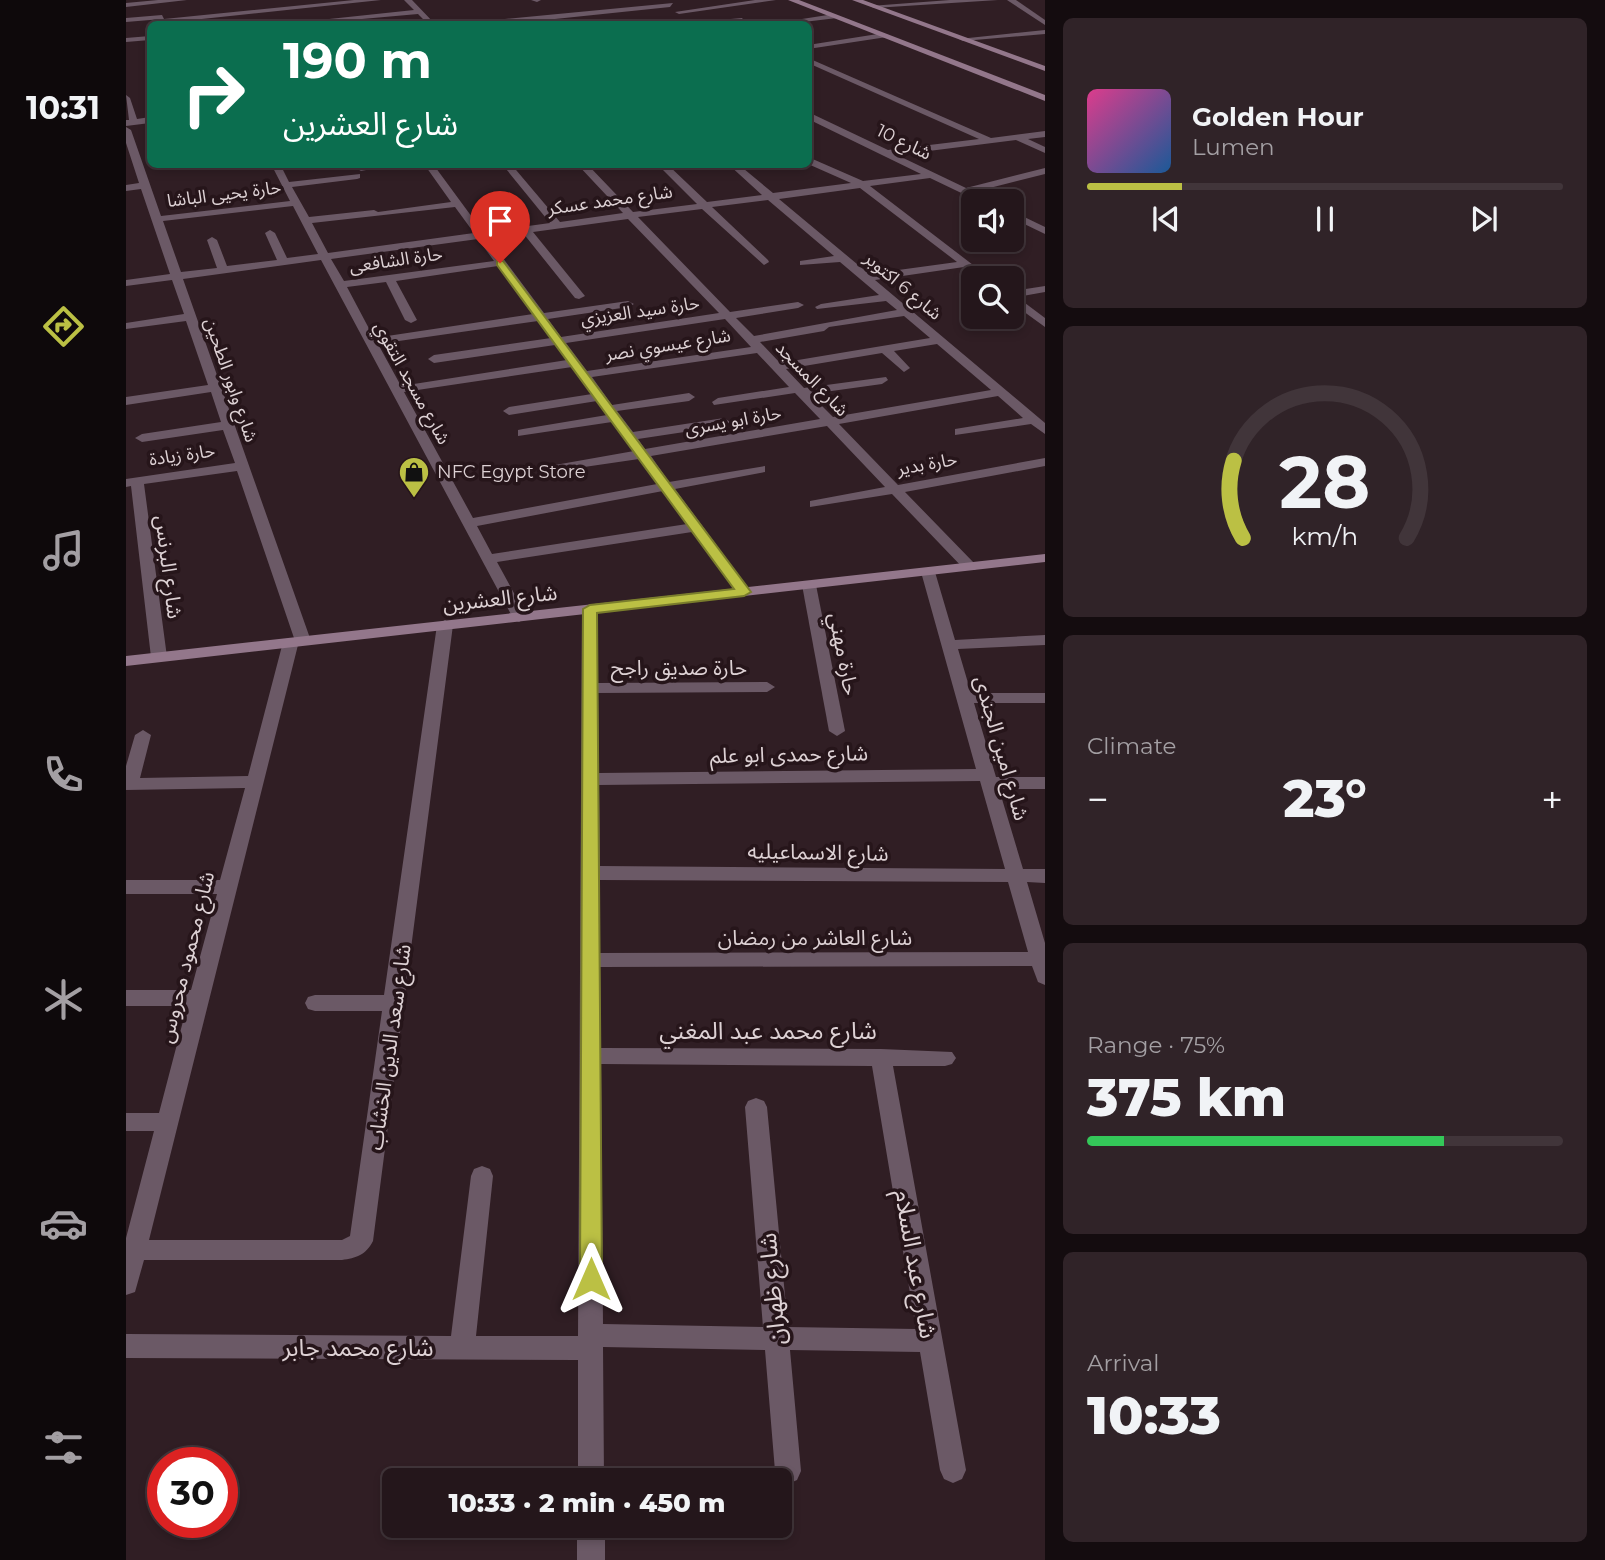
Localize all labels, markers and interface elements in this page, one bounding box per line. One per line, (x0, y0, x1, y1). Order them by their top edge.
text: 190 m (283, 31, 432, 90)
icon: right (168, 49, 259, 140)
text: 10:31 (26, 88, 100, 127)
text: Golden Hour (1192, 101, 1364, 133)
text: شارع العشرين (283, 104, 458, 143)
street label: شارع 10 (872, 119, 935, 167)
text: Lumen (1192, 133, 1275, 161)
street label: حارة يحيى الباشا (166, 176, 282, 212)
street label: شارع محمد عسكر (545, 180, 674, 223)
map controls (961, 189, 1024, 329)
button: sound (961, 189, 1024, 252)
pin (470, 191, 530, 263)
icon: previous (1147, 200, 1185, 238)
icon: pause (1306, 200, 1344, 238)
icon: next (1465, 200, 1503, 238)
icon: arrive (481, 202, 519, 240)
street label: حارة الشافعى (348, 243, 444, 277)
street label: شارع 6 اكتوبر (857, 247, 946, 327)
button: search (961, 266, 1024, 329)
street label: حارة سيد العزيزي (579, 292, 701, 332)
icon: directions (39, 302, 88, 351)
street label: شارع وابور الطحين (197, 315, 263, 446)
street label: شارع مسجد التقوي (367, 318, 455, 450)
street label: شارع عيسوي نصر (603, 324, 733, 369)
street label: شارع المسجد (769, 337, 853, 423)
street label: حارة ابو يسرى (683, 402, 783, 440)
text: 28 (1280, 438, 1371, 526)
street label: حارة زيادة (148, 439, 216, 471)
street label: حارة بدير (894, 448, 959, 480)
shop icon: NFC Egypt Store (397, 455, 431, 499)
place label: NFC Egypt Store (437, 461, 586, 483)
street label: شارع البرنس (147, 514, 188, 621)
text: km/h (1292, 520, 1358, 550)
icon: music (39, 526, 88, 575)
street label: شارع العشرين (442, 580, 559, 619)
street label: حارة مهني (820, 611, 864, 698)
street label: حارة صديق راجح (611, 655, 747, 683)
street label: شارع امين الجندى (967, 673, 1035, 824)
text: Climate (1087, 732, 1176, 760)
street label: شارع حمدى ابو علم (710, 740, 868, 771)
icon: phone (39, 750, 88, 799)
text: 23° (1283, 767, 1367, 830)
text: − (1087, 776, 1109, 823)
text: + (1541, 776, 1563, 823)
street label: شارع الاسماعيليه (747, 838, 889, 869)
street label: شارع محمود محروس (153, 869, 222, 1046)
street label: شارع العاشر من رمضان (718, 925, 912, 953)
street label: شارع سعد الدين الخشاب (362, 942, 419, 1152)
icon: climate (39, 975, 88, 1024)
street label: شارع محمد عبد المغني (659, 1016, 877, 1049)
text: Range · 75% (1087, 1031, 1225, 1059)
text: 375 km (1087, 1066, 1286, 1129)
street label: شارع عبد السلام (885, 1187, 943, 1341)
icon: car (39, 1199, 88, 1248)
street label: شارع ظهران (753, 1231, 794, 1346)
position arrow (554, 1242, 628, 1316)
street label: شارع محمد جابر (282, 1333, 433, 1365)
text: Arrival (1087, 1349, 1160, 1377)
text: 10:33 (1087, 1384, 1221, 1447)
icon: filters (39, 1423, 88, 1472)
speed limit sign: 30 (147, 1447, 238, 1538)
text: 10:33 · 2 min · 450 m (448, 1487, 726, 1519)

